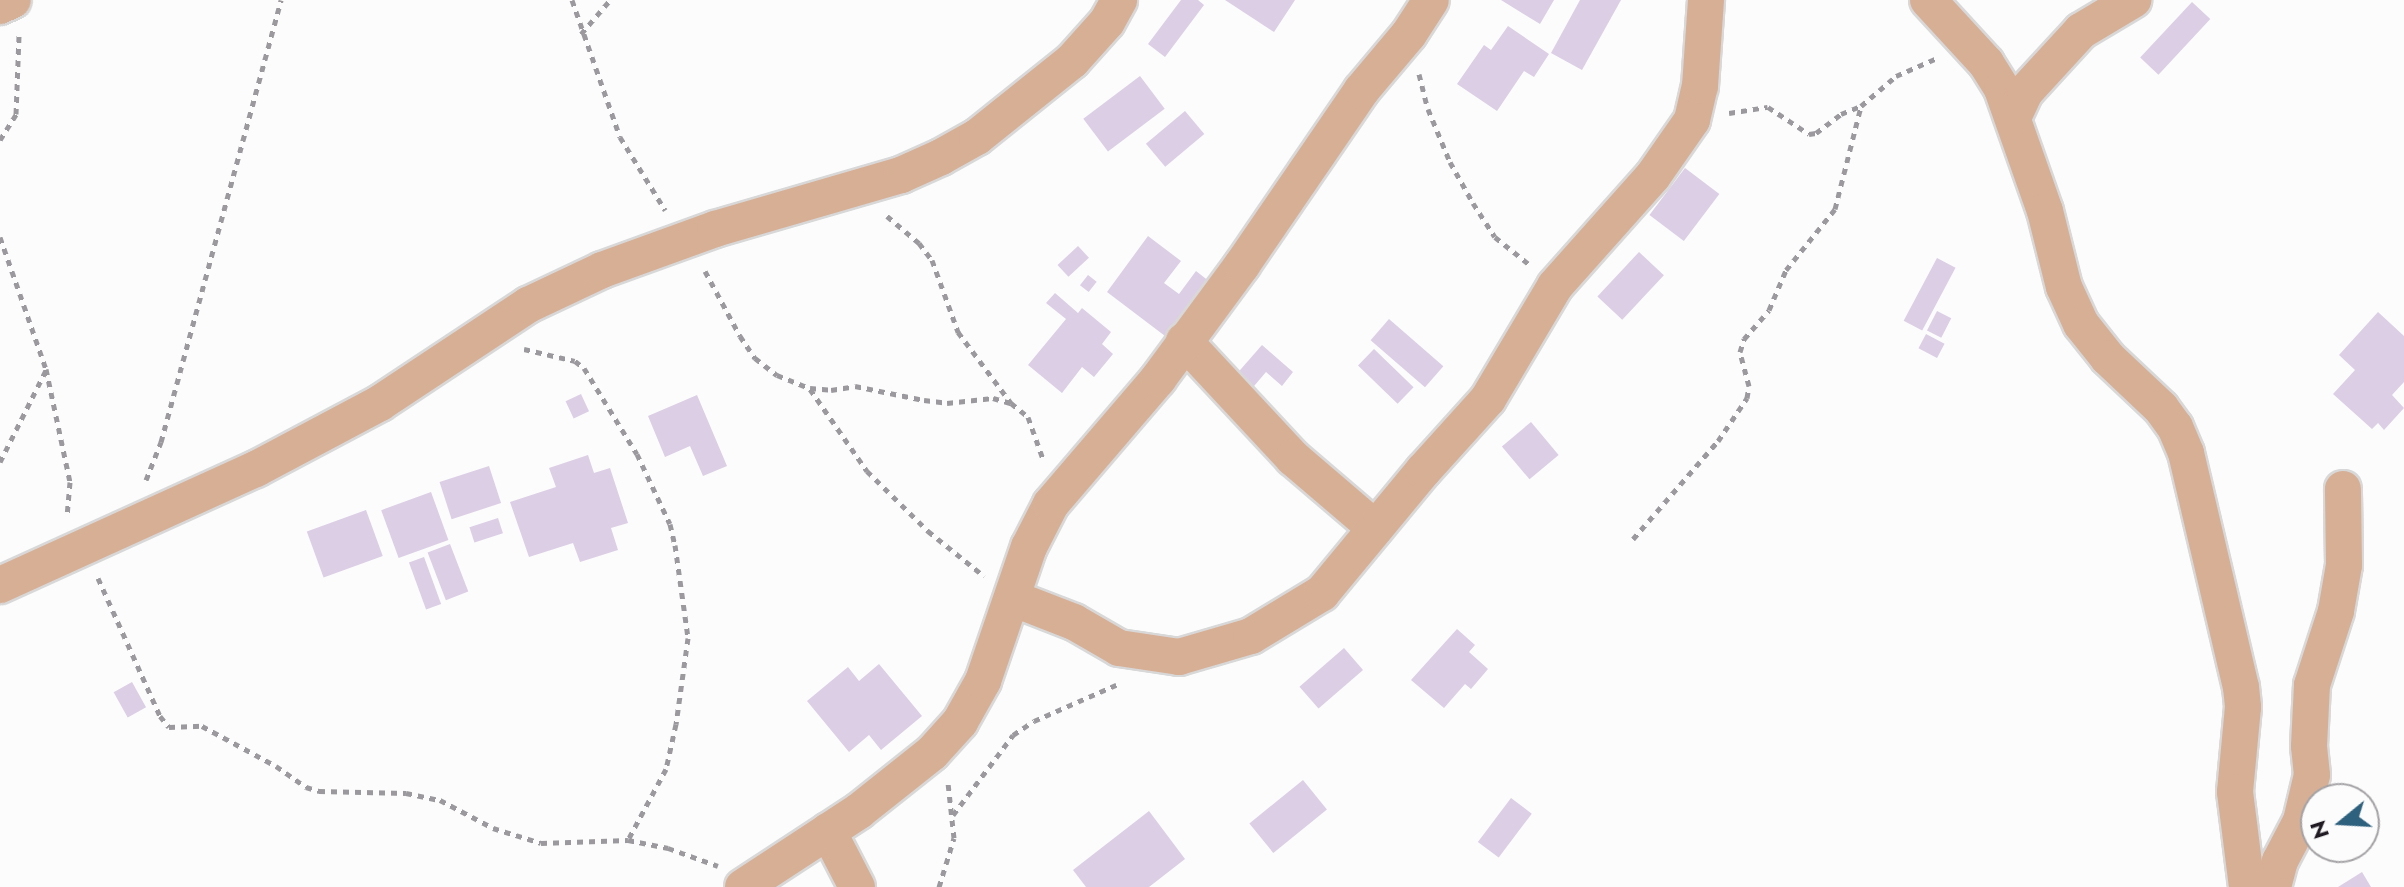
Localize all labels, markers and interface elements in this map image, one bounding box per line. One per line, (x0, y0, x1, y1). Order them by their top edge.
north arrow (2300, 783, 2380, 863)
text: N (2301, 817, 2337, 843)

